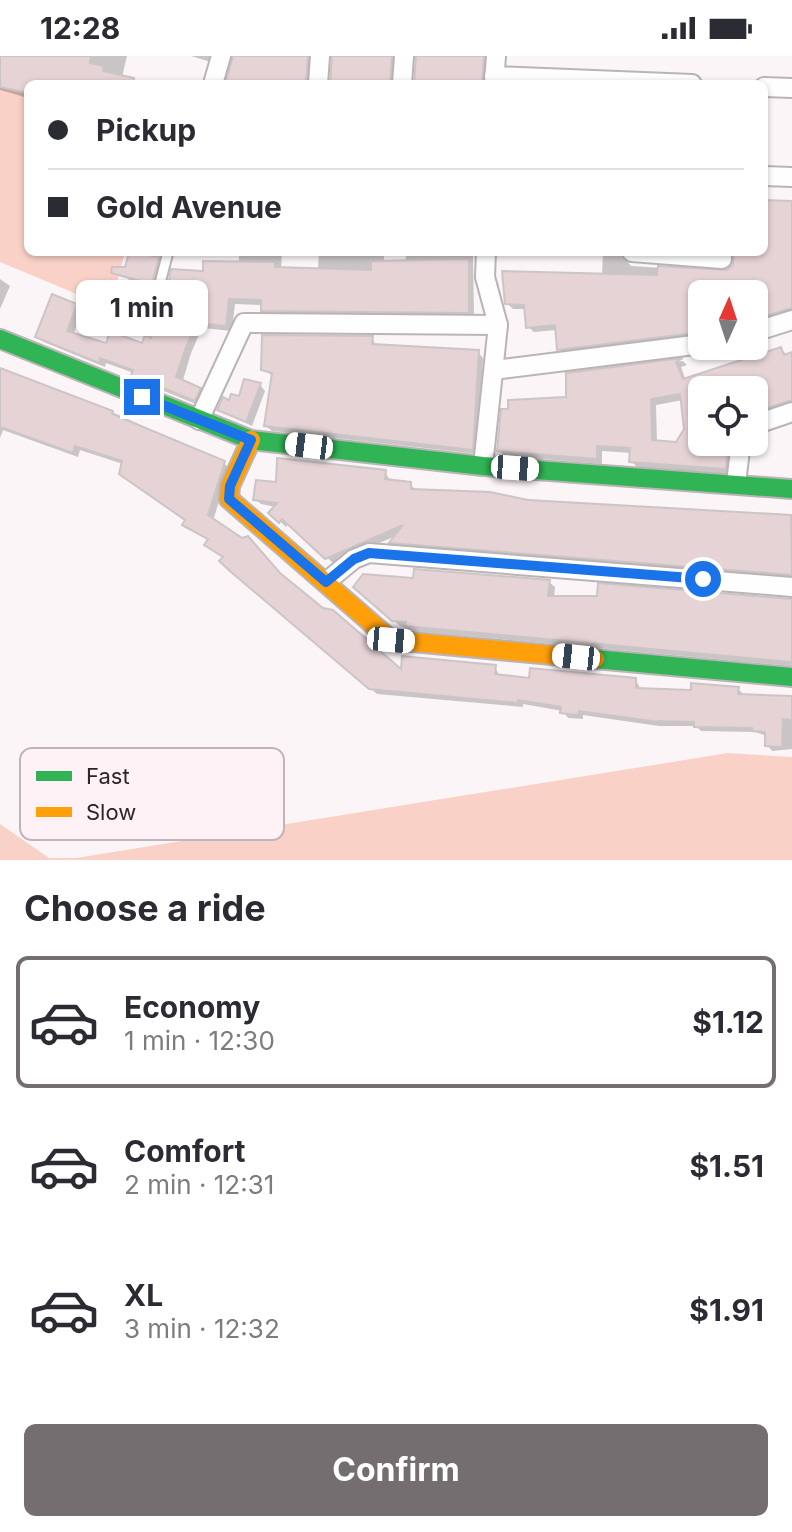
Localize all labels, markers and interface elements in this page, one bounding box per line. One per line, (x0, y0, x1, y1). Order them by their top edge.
text: 12:28 (40, 10, 120, 46)
text: Pickup (96, 112, 196, 148)
text: Gold Avenue (96, 189, 282, 225)
north arrow (688, 280, 768, 360)
map controls (688, 280, 768, 456)
callout: 1 min (76, 281, 208, 337)
text: 1 min (110, 292, 174, 323)
button: locate (688, 376, 768, 456)
route end (124, 379, 160, 415)
car (284, 431, 334, 461)
car (490, 454, 540, 482)
route start (685, 561, 721, 597)
car (366, 626, 416, 654)
car (551, 643, 601, 671)
legend (20, 748, 284, 840)
text: Fast (86, 763, 130, 789)
text: Slow (86, 799, 136, 825)
text: Choose a ride (24, 886, 266, 930)
icon: car (28, 986, 100, 1058)
text: Economy (124, 989, 260, 1025)
text: $1.12 (692, 1004, 764, 1040)
text: 1 min · 12:30 (124, 1025, 275, 1056)
icon: car (28, 1130, 100, 1202)
text: Comfort (124, 1133, 245, 1169)
text: $1.51 (689, 1148, 764, 1184)
text: 2 min · 12:31 (124, 1169, 274, 1200)
icon: car (28, 1274, 100, 1346)
text: XL (124, 1277, 163, 1313)
text: $1.91 (689, 1292, 764, 1328)
text: 3 min · 12:32 (124, 1313, 280, 1344)
button: Confirm (24, 1424, 768, 1516)

